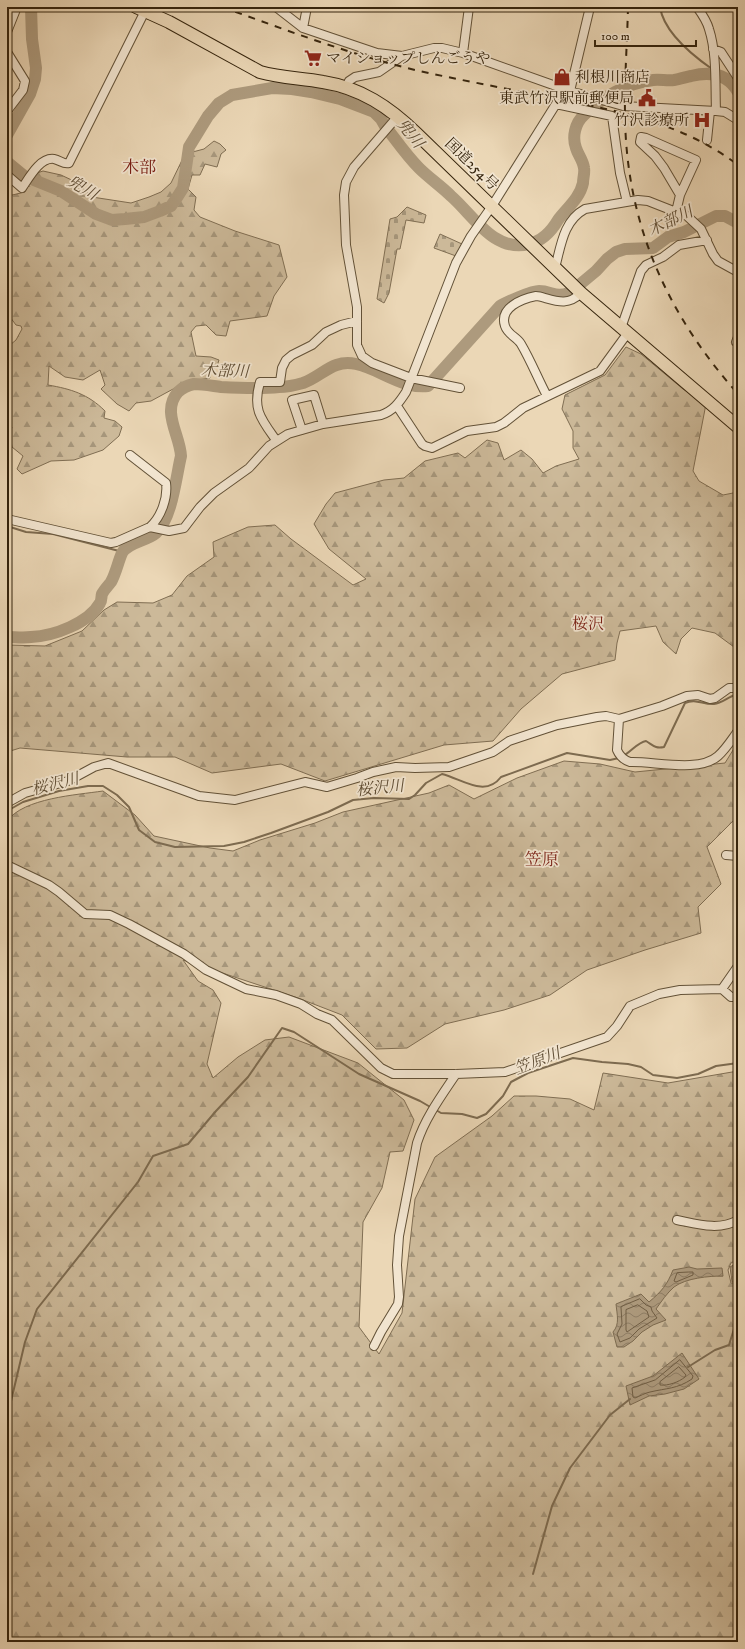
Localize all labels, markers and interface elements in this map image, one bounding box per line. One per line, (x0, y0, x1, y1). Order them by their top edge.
scale bar (595, 22, 696, 48)
text: 100 m (601, 29, 630, 44)
supermarket icon: マイショップしんごうや (303, 48, 323, 68)
place label: マイショップしんごうや (326, 49, 490, 68)
shop icon: 利根川商店 (552, 67, 572, 87)
place label: 利根川商店 (575, 68, 650, 87)
public building icon: 東武竹沢駅前郵便局 (637, 88, 657, 108)
place label: 東武竹沢駅前郵便局 (499, 89, 634, 108)
hospital icon: 竹沢診療所 (692, 110, 712, 130)
place label: 竹沢診療所 (614, 111, 689, 130)
water label: 兜川 (392, 115, 429, 154)
street label: 国道254号 (441, 134, 503, 195)
district label: 木部 (122, 157, 156, 179)
water label: 兜川 (64, 171, 103, 206)
water label: 木部川 (644, 201, 698, 240)
water label: 木部川 (201, 360, 251, 382)
district label: 桜沢 (572, 614, 604, 634)
water label: 桜沢川 (30, 768, 83, 799)
water label: 桜沢川 (355, 775, 407, 800)
district label: 笠原 (525, 849, 559, 871)
water label: 笠原川 (511, 1042, 565, 1079)

